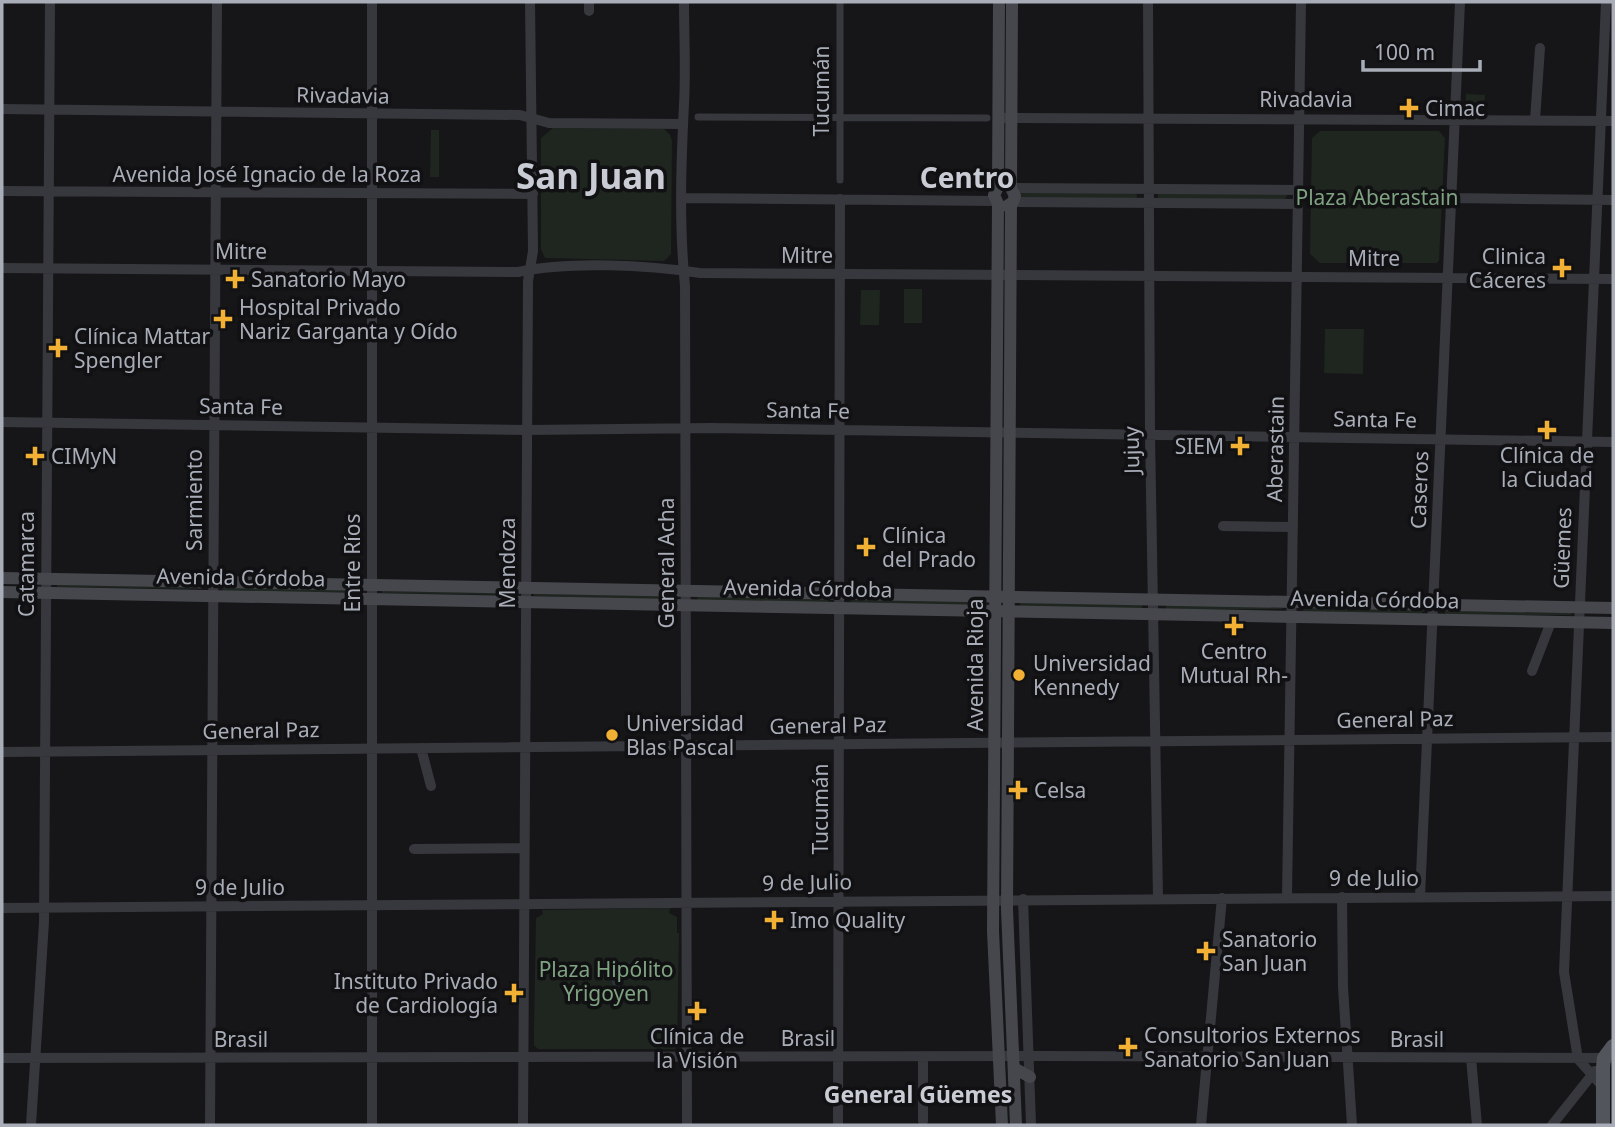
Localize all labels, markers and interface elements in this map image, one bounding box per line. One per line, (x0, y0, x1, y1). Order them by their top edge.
scale bar (1363, 28, 1480, 72)
text: 100 m (1374, 38, 1435, 66)
street label: Tucumán (807, 45, 835, 137)
street label: Rivadavia (296, 80, 390, 110)
street label: Rivadavia (1259, 85, 1353, 113)
place label: Cimac (1425, 94, 1485, 122)
marker: Cimac (1399, 98, 1419, 118)
district label: San Juan (516, 152, 666, 199)
district label: Centro (920, 158, 1014, 196)
street label: Avenida José Ignacio de la Roza (113, 160, 421, 188)
park label: Plaza Aberastain (1295, 183, 1459, 211)
street label: Mitre (215, 237, 267, 265)
street label: Mitre (781, 241, 833, 269)
place label: Clinica Cáceres (1469, 242, 1546, 294)
street label: Mitre (1348, 244, 1400, 272)
marker: Clinica Cáceres (1552, 258, 1572, 278)
place label: Sanatorio Mayo (251, 265, 406, 293)
marker: Sanatorio Mayo (225, 269, 245, 289)
place label: Hospital Privado Nariz Garganta y Oído (239, 293, 458, 345)
marker: Hospital Privado Nariz Garganta y Oído (213, 309, 233, 329)
place label: Clínica Mattar Spengler (74, 322, 211, 374)
marker: Clínica Mattar Spengler (48, 338, 68, 358)
street label: Santa Fe (199, 391, 283, 421)
street label: Santa Fe (766, 395, 850, 425)
street label: Aberastain (1260, 396, 1290, 502)
street label: Santa Fe (1333, 404, 1417, 434)
marker: Clínica de la Ciudad (1537, 420, 1557, 440)
street label: Jujuy (1117, 426, 1145, 476)
place label: SIEM (1175, 432, 1224, 460)
marker: SIEM (1230, 436, 1250, 456)
place label: Clínica de la Ciudad (1500, 441, 1594, 493)
place label: CIMyN (51, 442, 117, 470)
marker: CIMyN (25, 446, 45, 466)
street label: Sarmiento (180, 449, 208, 551)
street label: Caseros (1404, 451, 1434, 529)
street label: General Acha (652, 497, 680, 629)
street label: Güemes (1547, 507, 1577, 589)
street label: Catamarca (12, 511, 40, 617)
street label: Entre Ríos (338, 513, 366, 613)
street label: Mendoza (493, 518, 521, 608)
place label: Clínica del Prado (882, 521, 976, 573)
marker: Clínica del Prado (856, 537, 876, 557)
street label: Avenida Córdoba (156, 562, 326, 592)
street label: Avenida Córdoba (723, 573, 893, 603)
street label: Avenida Córdoba (1290, 584, 1460, 614)
street label: Avenida Rioja (961, 599, 989, 731)
marker: Centro Mutual Rh- (1224, 616, 1244, 636)
place label: Centro Mutual Rh- (1180, 637, 1288, 689)
place label: Universidad Kennedy (1033, 649, 1151, 701)
marker: Universidad Kennedy (1011, 667, 1027, 683)
street label: General Paz (1336, 704, 1454, 734)
place label: Universidad Blas Pascal (626, 709, 744, 761)
street label: General Paz (769, 710, 887, 740)
street label: General Paz (202, 715, 320, 745)
marker: Universidad Blas Pascal (604, 727, 620, 743)
street label: Tucumán (806, 763, 834, 855)
place label: Celsa (1034, 776, 1086, 804)
marker: Celsa (1008, 780, 1028, 800)
street label: 9 de Julio (1329, 864, 1419, 892)
street label: 9 de Julio (762, 867, 852, 897)
street label: 9 de Julio (195, 873, 285, 901)
place label: Imo Quality (790, 906, 905, 934)
marker: Imo Quality (764, 910, 784, 930)
place label: Sanatorio San Juan (1222, 925, 1317, 977)
marker: Sanatorio San Juan (1196, 941, 1216, 961)
park label: Plaza Hipólito Yrigoyen (539, 955, 673, 1007)
place label: Instituto Privado de Cardiología (334, 967, 498, 1019)
marker: Instituto Privado de Cardiología (504, 983, 524, 1003)
marker: Clínica de la Visión (687, 1001, 707, 1021)
place label: Consultorios Externos Sanatorio San Juan (1144, 1021, 1361, 1073)
place label: Clínica de la Visión (650, 1022, 744, 1074)
street label: Brasil (781, 1024, 835, 1052)
street label: Brasil (214, 1025, 268, 1053)
street label: Brasil (1390, 1025, 1444, 1053)
marker: Consultorios Externos Sanatorio San Juan (1118, 1037, 1138, 1057)
district label: General Güemes (824, 1078, 1012, 1110)

